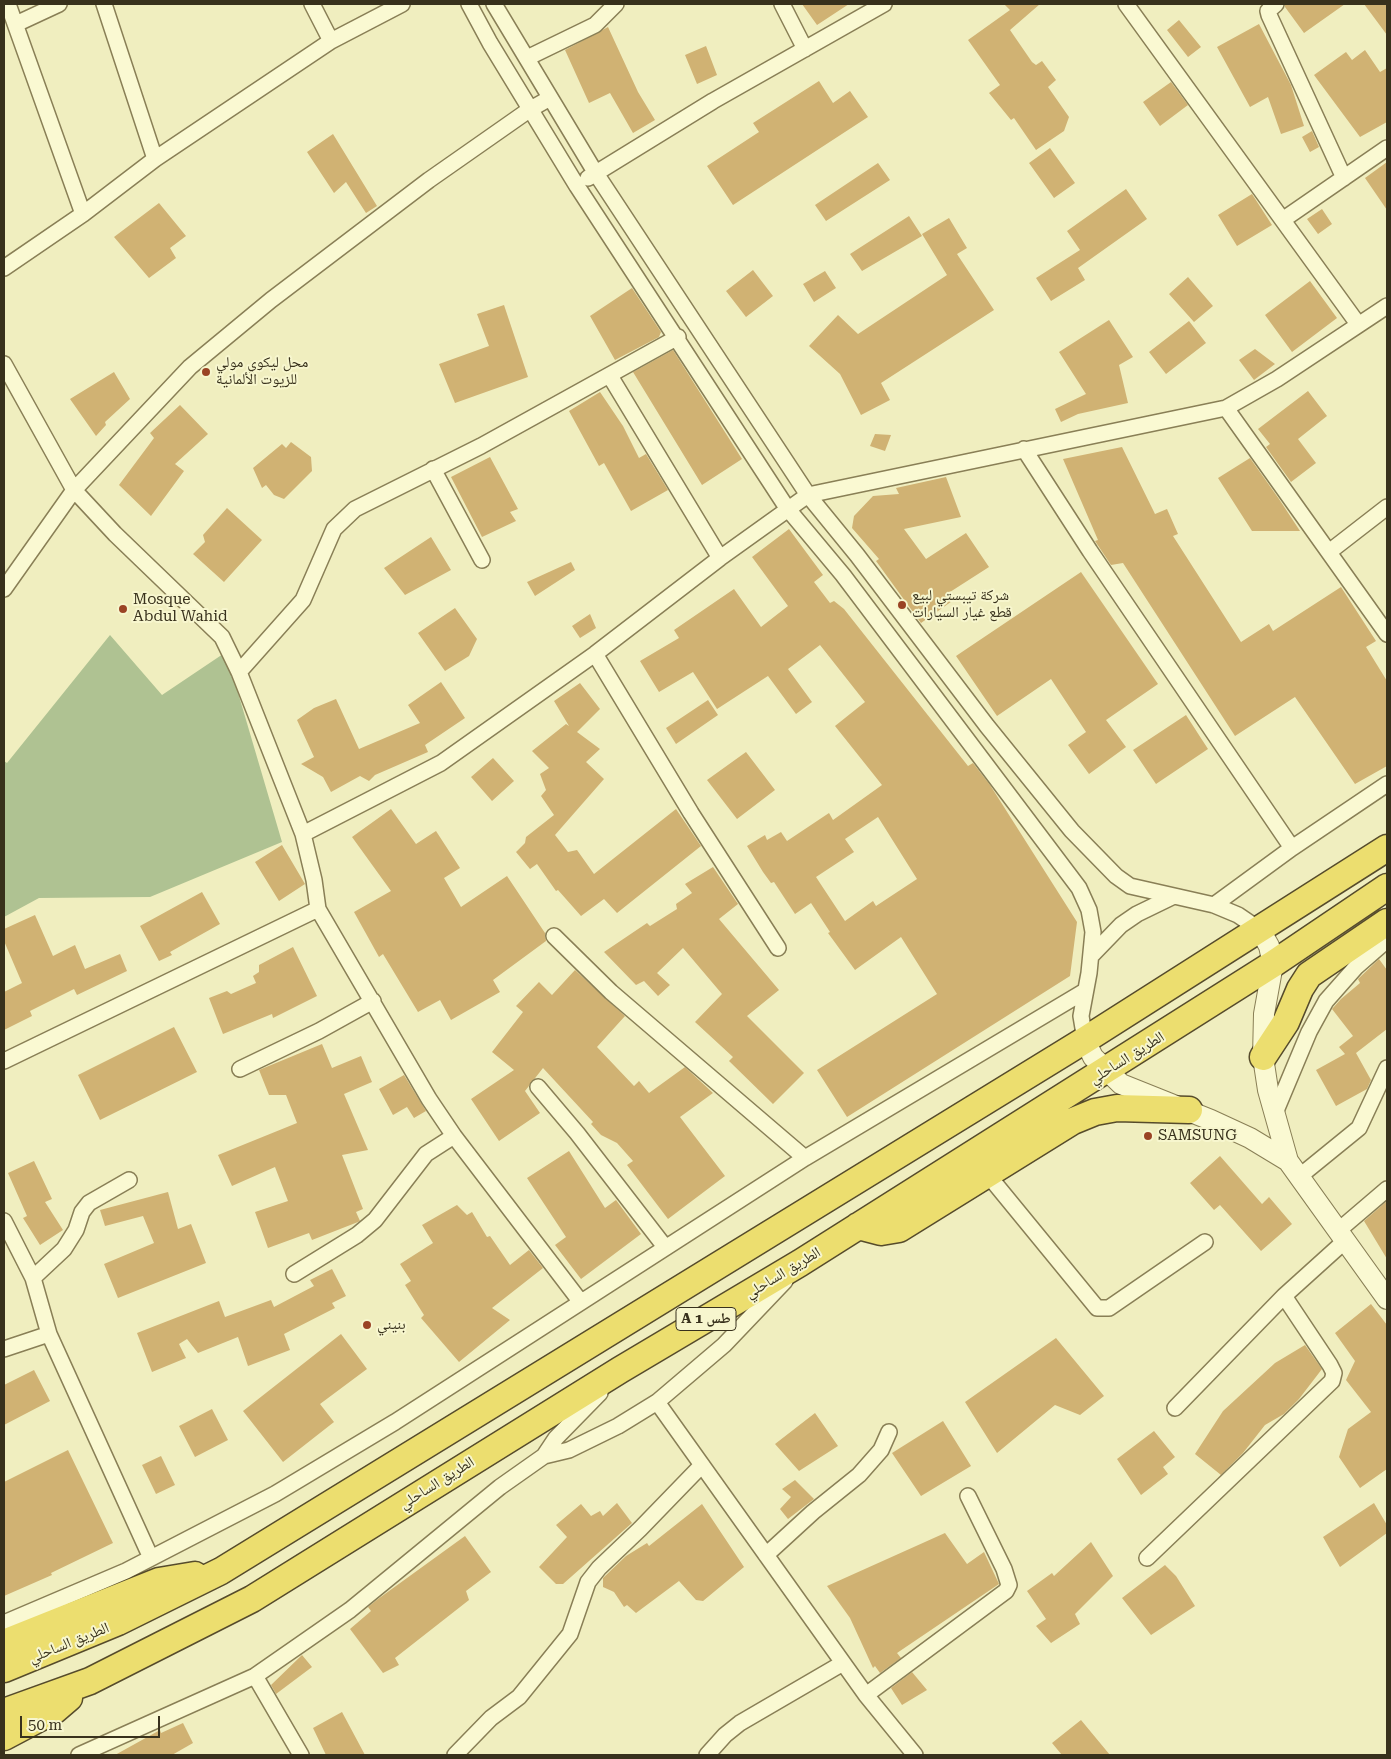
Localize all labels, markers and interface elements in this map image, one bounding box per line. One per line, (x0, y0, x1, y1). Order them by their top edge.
place label: محل ليكوي مولي للزيوت الألمانية (216, 354, 308, 389)
marker: محل ليكوي مولي للزيوت الألمانية (200, 366, 212, 378)
place label: شركة تيبستي لبيع قطع غيار السيارات (912, 587, 1012, 622)
place label: Mosque Abdul Wahid (133, 591, 228, 626)
marker: شركة تيبستي لبيع قطع غيار السيارات (896, 599, 908, 611)
marker: Mosque Abdul Wahid (117, 603, 129, 615)
street label: الطريق الساحلي (1086, 1028, 1168, 1088)
place label: SAMSUNG (1158, 1127, 1237, 1145)
marker: SAMSUNG (1142, 1130, 1154, 1142)
street label: الطريق الساحلي (742, 1243, 824, 1303)
road number: A 1 طس (676, 1308, 736, 1330)
place label: بنيني (377, 1316, 406, 1334)
marker: بنيني (361, 1319, 373, 1331)
street label: الطريق الساحلي (396, 1453, 478, 1513)
street label: الطريق الساحلي (26, 1619, 112, 1667)
scale bar (22, 1706, 162, 1738)
text: 50 m (28, 1716, 62, 1734)

